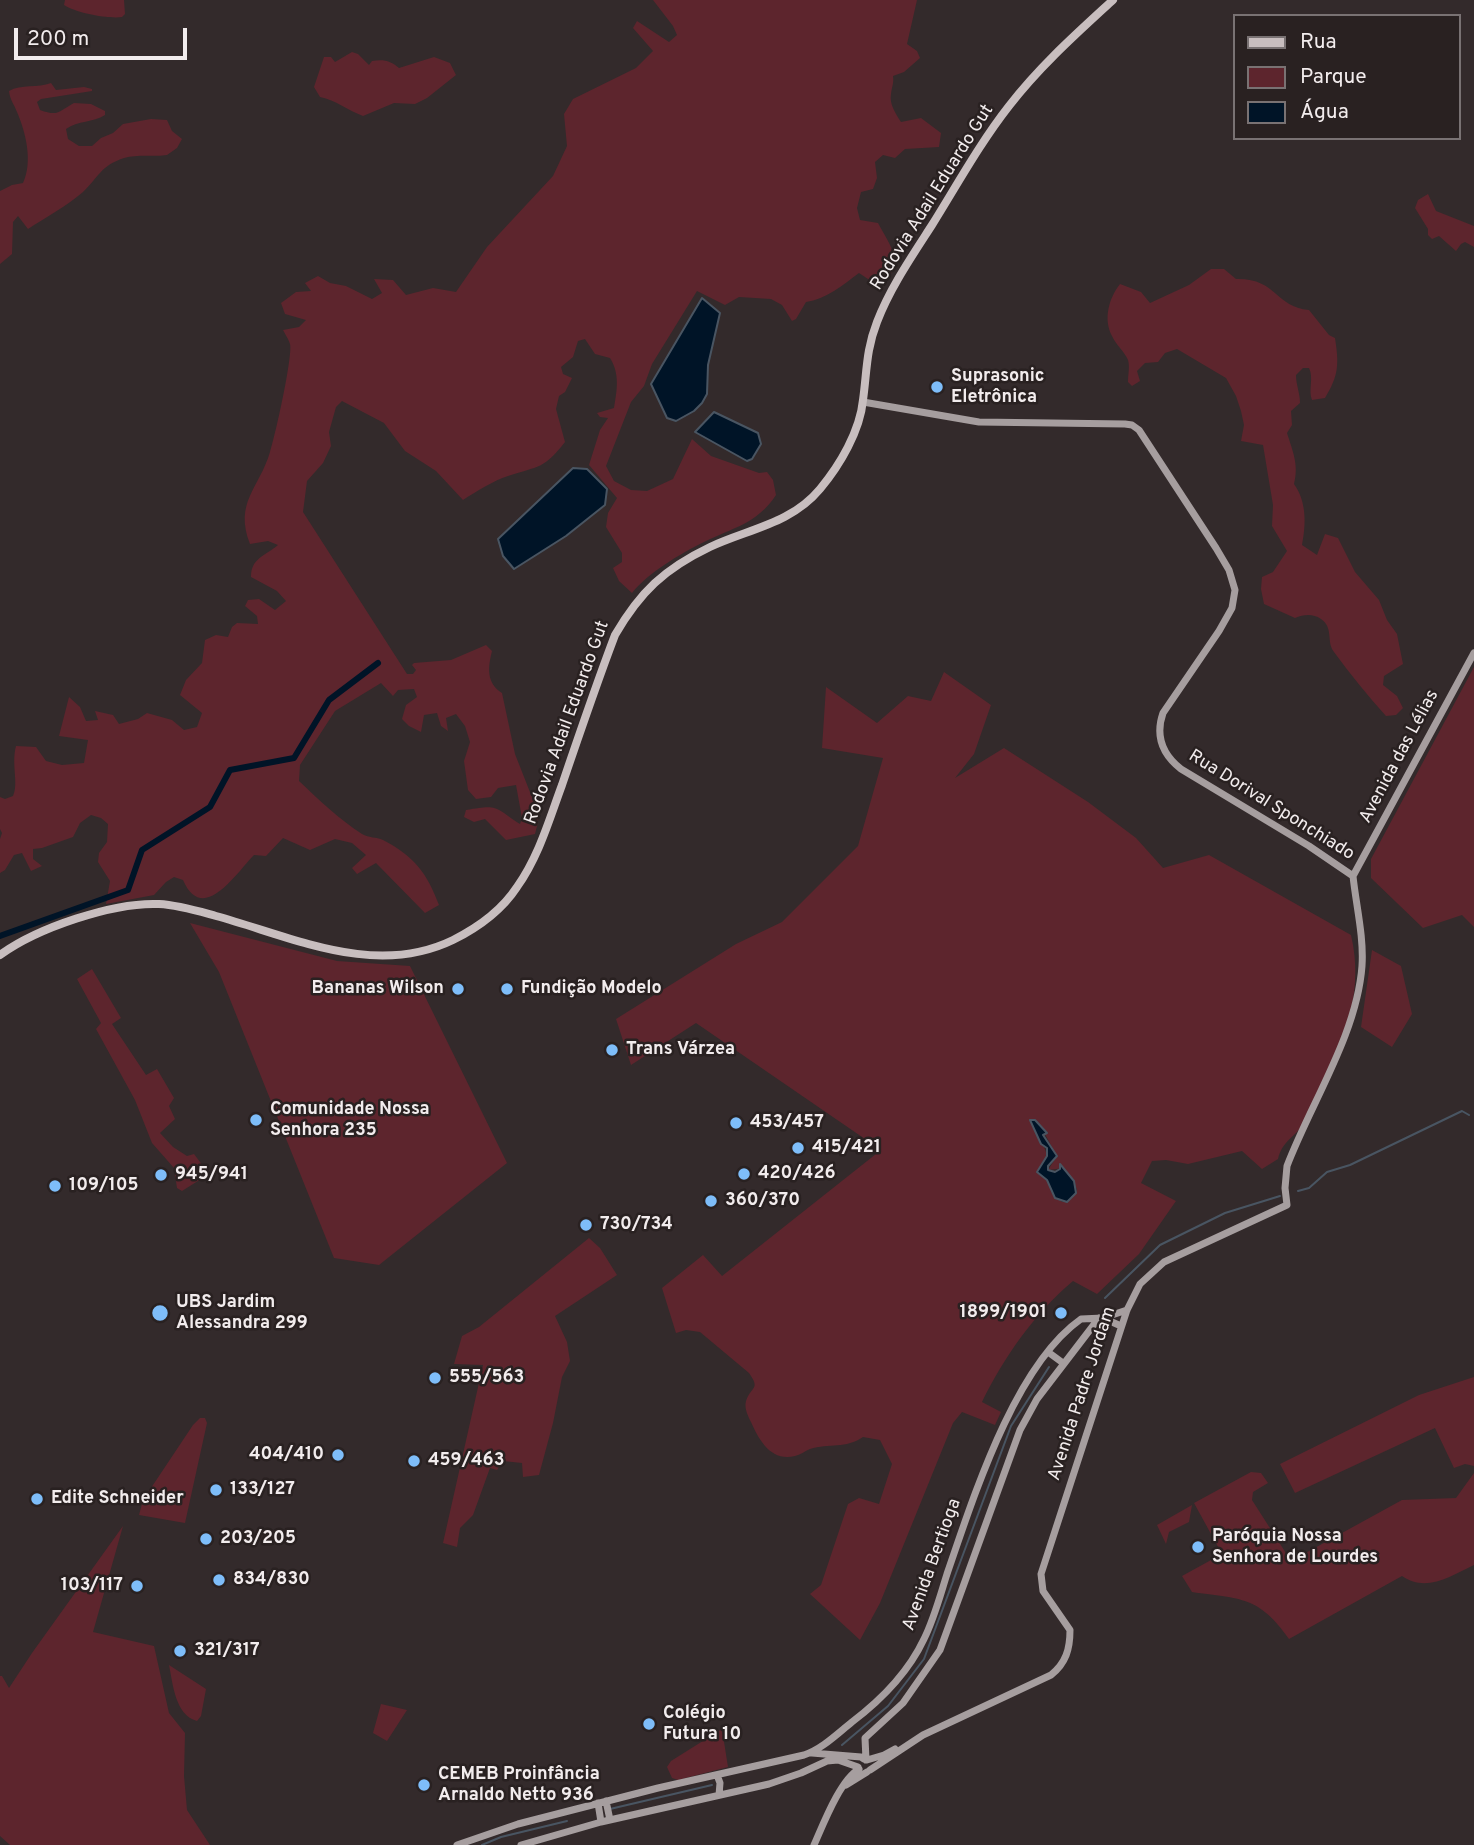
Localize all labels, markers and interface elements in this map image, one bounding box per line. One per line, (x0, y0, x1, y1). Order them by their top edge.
scale bar (18, 14, 191, 58)
legend (1232, 14, 1460, 140)
text: 200 m (27, 26, 89, 53)
text: Rua (1300, 29, 1337, 56)
text: Parque (1300, 64, 1367, 91)
text: Água (1300, 99, 1349, 126)
street label: Rodovia Adail Eduardo Gut (867, 101, 999, 295)
place label: Suprasonic Eletrônica (951, 366, 1044, 408)
marker: Suprasonic Eletrônica (929, 379, 945, 395)
street label: Rodovia Adail Eduardo Gut (521, 618, 615, 828)
street label: Avenida das Lélias (1356, 687, 1444, 827)
street label: Rua Dorival Sponchiado (1184, 746, 1358, 866)
place label: Bananas Wilson (311, 978, 444, 1000)
place label: Fundição Modelo (521, 978, 662, 1000)
marker: Bananas Wilson (450, 981, 466, 997)
marker: Fundição Modelo (499, 981, 515, 997)
place label: Trans Várzea (626, 1039, 735, 1061)
marker: Trans Várzea (604, 1042, 620, 1058)
place label: Comunidade Nossa Senhora 235 (270, 1099, 430, 1142)
marker: Comunidade Nossa Senhora 235 (248, 1112, 264, 1128)
place label: 453/457 (750, 1112, 824, 1134)
marker: 453/457 (728, 1115, 744, 1131)
place label: 415/421 (812, 1137, 881, 1159)
marker: 415/421 (790, 1140, 806, 1156)
place label: 420/426 (758, 1163, 835, 1185)
place label: 945/941 (175, 1164, 248, 1186)
marker: 420/426 (736, 1166, 752, 1182)
marker: 945/941 (153, 1167, 169, 1183)
place label: 109/105 (69, 1175, 139, 1197)
marker: 109/105 (47, 1178, 63, 1194)
place label: 360/370 (725, 1190, 800, 1212)
marker: 360/370 (703, 1193, 719, 1209)
place label: 730/734 (600, 1214, 673, 1236)
marker: 730/734 (578, 1217, 594, 1233)
place label: UBS Jardim Alessandra 299 (176, 1292, 308, 1334)
place label: 1899/1901 (960, 1302, 1047, 1324)
marker: UBS Jardim Alessandra 299 (150, 1303, 170, 1323)
street label: Avenida Padre Jordam (1045, 1304, 1121, 1484)
marker: 1899/1901 (1053, 1305, 1069, 1321)
place label: 555/563 (449, 1367, 524, 1389)
marker: 555/563 (427, 1370, 443, 1386)
place label: 404/410 (249, 1444, 324, 1466)
marker: 404/410 (330, 1447, 346, 1463)
place label: 459/463 (428, 1450, 504, 1472)
marker: 459/463 (406, 1453, 422, 1469)
place label: 133/127 (230, 1479, 295, 1501)
marker: 133/127 (208, 1482, 224, 1498)
place label: Edite Schneider (51, 1488, 184, 1510)
marker: Edite Schneider (29, 1491, 45, 1507)
street label: Avenida Bertioga (899, 1496, 967, 1634)
place label: Paróquia Nossa Senhora de Lourdes (1212, 1526, 1378, 1568)
place label: 203/205 (220, 1528, 296, 1550)
marker: 203/205 (198, 1531, 214, 1547)
marker: Paróquia Nossa Senhora de Lourdes (1190, 1539, 1206, 1555)
place label: 834/830 (233, 1569, 310, 1591)
marker: 834/830 (211, 1572, 227, 1588)
place label: 103/117 (61, 1575, 123, 1597)
marker: 103/117 (129, 1578, 145, 1594)
place label: 321/317 (194, 1640, 260, 1662)
marker: 321/317 (172, 1643, 188, 1659)
place label: Colégio Futura 10 (663, 1703, 741, 1746)
marker: Colégio Futura 10 (641, 1716, 657, 1732)
place label: CEMEB Proinfância Arnaldo Netto 936 (438, 1764, 600, 1806)
marker: CEMEB Proinfância Arnaldo Netto 936 (416, 1777, 432, 1793)

